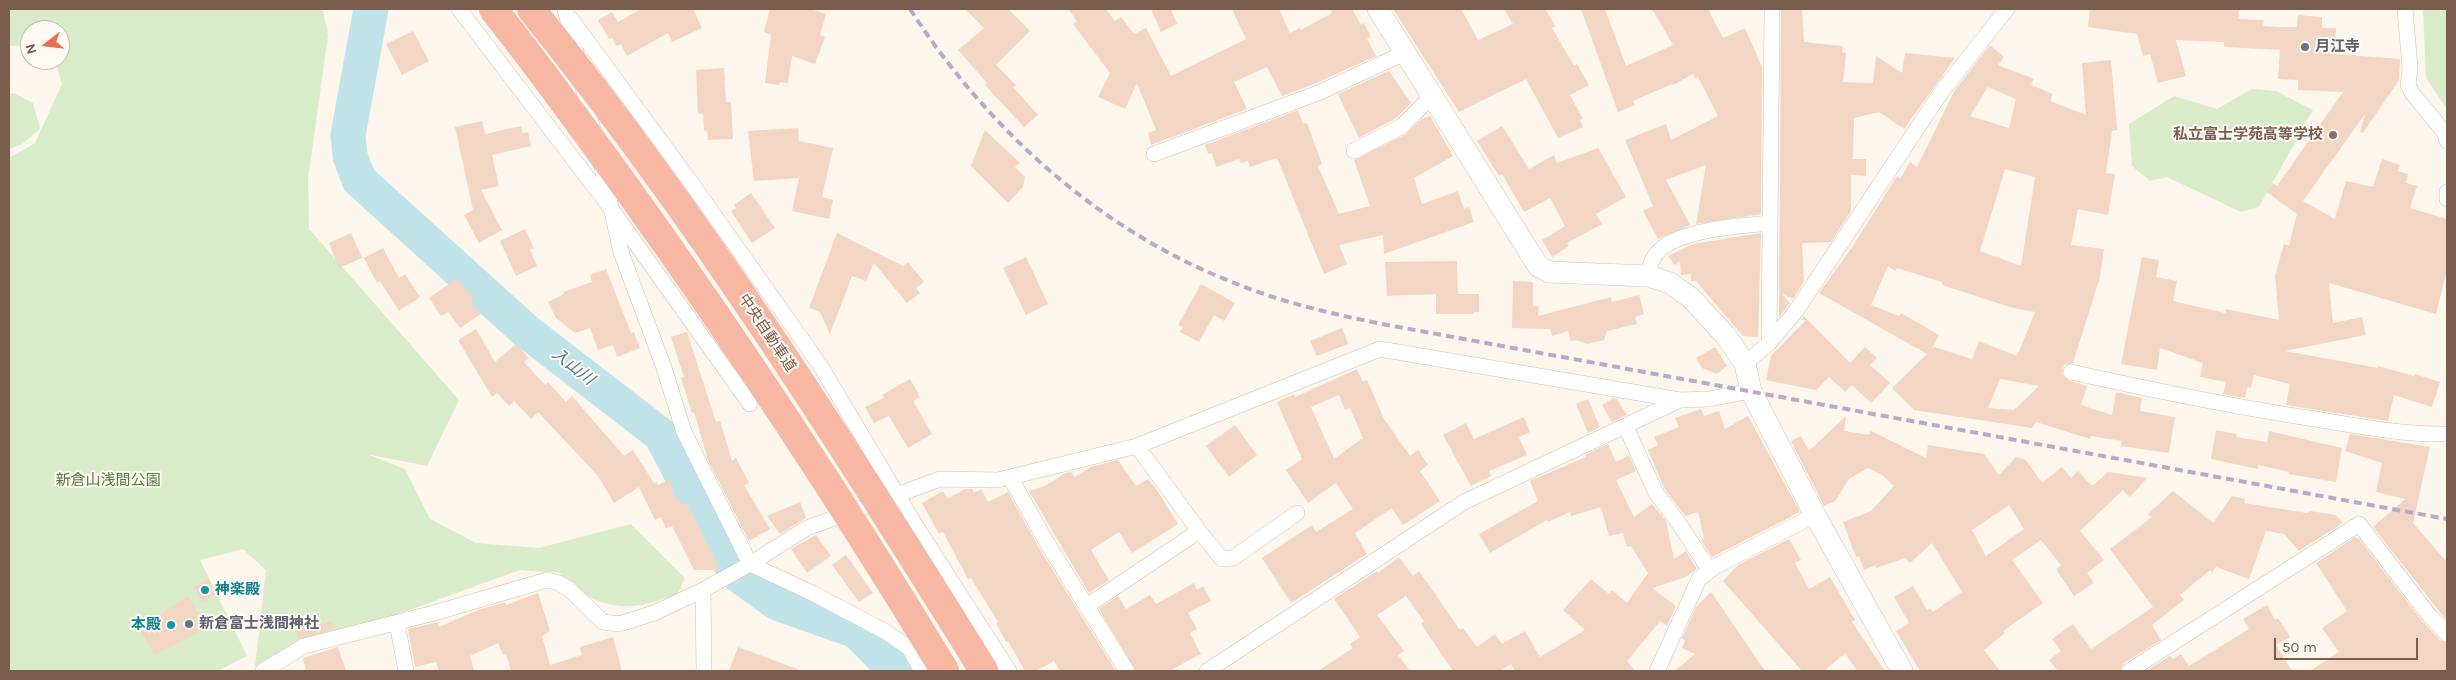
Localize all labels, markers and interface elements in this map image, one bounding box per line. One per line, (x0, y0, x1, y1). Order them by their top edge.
north arrow (20, 20, 70, 70)
place label: 月江寺 (2315, 38, 2360, 56)
marker: 月江寺 (2299, 41, 2311, 53)
text: N (22, 42, 41, 56)
place label: 私立富士学苑高等学校 (2173, 126, 2323, 144)
marker: 私立富士学苑高等学校 (2327, 129, 2339, 141)
street label: 中央自動車道 (734, 291, 800, 375)
water label: 入山川 (548, 345, 598, 389)
park label: 新倉山浅間公園 (56, 472, 160, 490)
place label: 神楽殿 (215, 581, 260, 599)
marker: 神楽殿 (199, 584, 211, 596)
place label: 新倉富士浅間神社 (199, 615, 319, 633)
place label: 本殿 (131, 616, 161, 634)
marker: 新倉富士浅間神社 (183, 618, 195, 630)
marker: 本殿 (165, 619, 177, 631)
scale bar (2276, 628, 2420, 660)
text: 50 m (2282, 638, 2317, 656)

